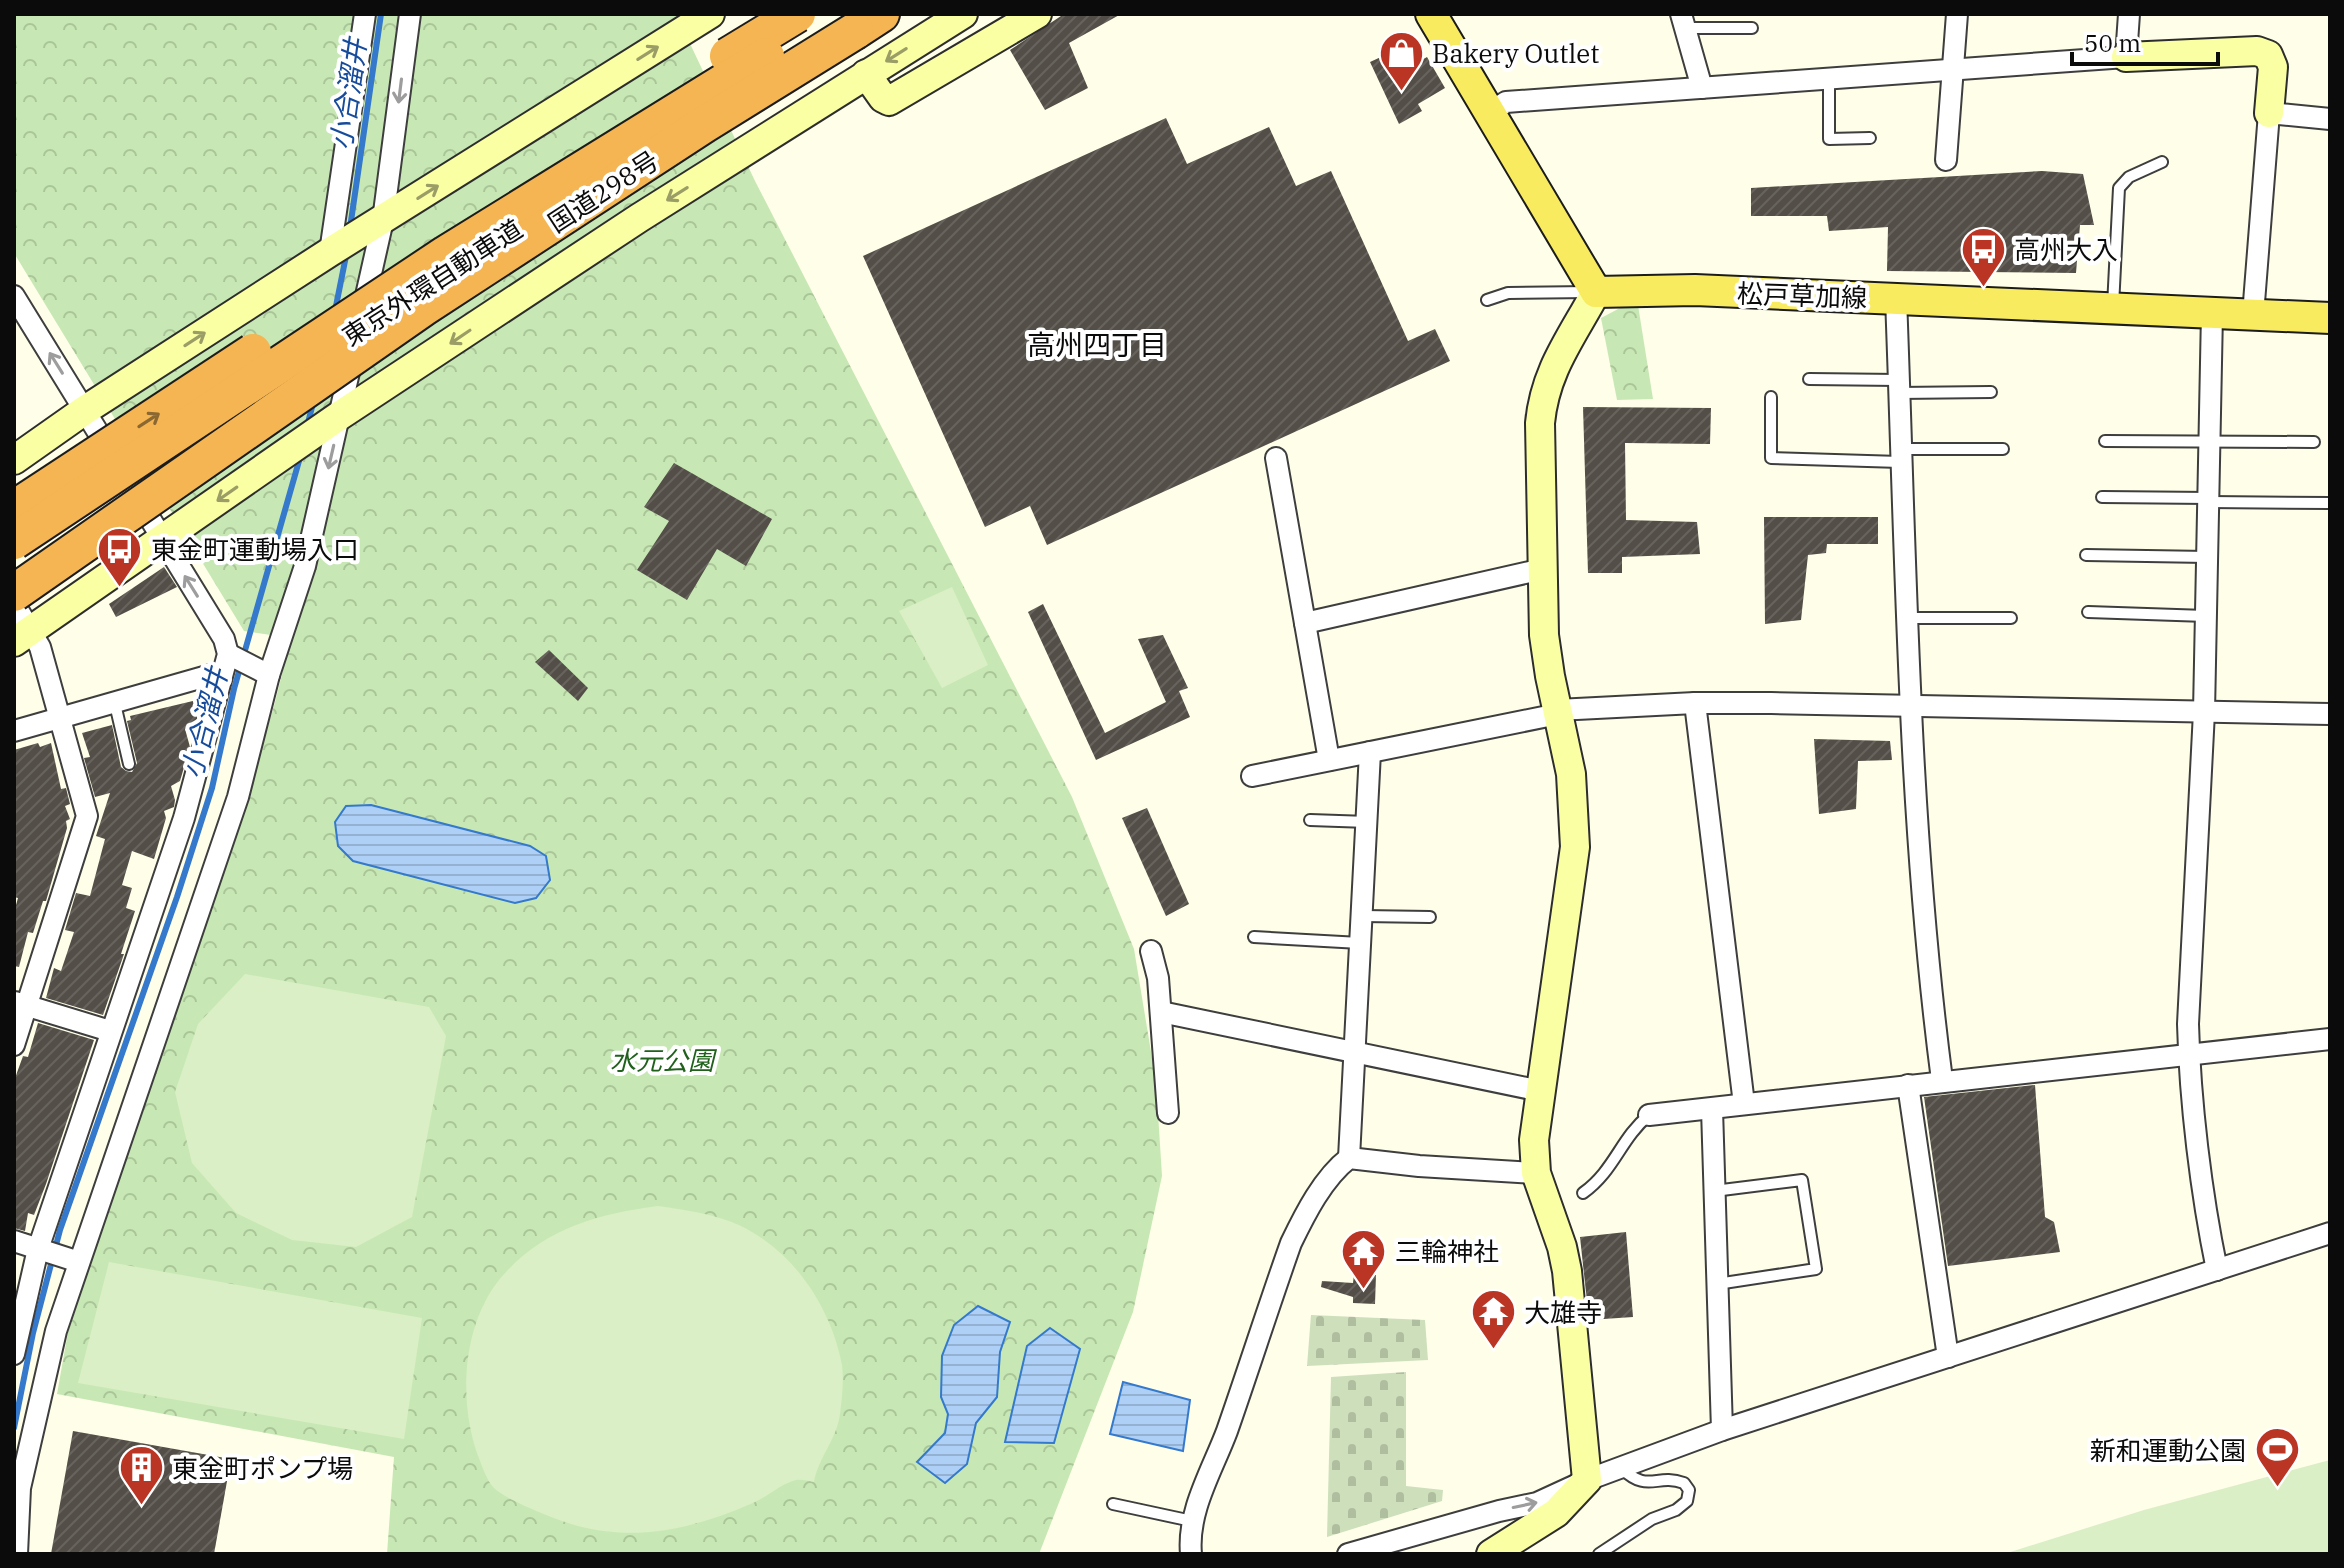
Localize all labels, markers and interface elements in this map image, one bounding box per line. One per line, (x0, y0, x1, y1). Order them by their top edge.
scale bar (2072, 16, 2218, 66)
text: 50 m (2084, 27, 2141, 59)
shop icon: Bakery Outlet (1377, 29, 1425, 92)
water label: 小合溜井 (322, 33, 375, 152)
place label: Bakery Outlet (1432, 36, 1599, 70)
one-way arrow (636, 44, 659, 60)
one-way arrow (886, 47, 908, 63)
one-way arrow (392, 78, 407, 104)
street label: 国道298号 (541, 143, 665, 239)
one-way arrow (416, 183, 439, 199)
one-way arrow (666, 186, 689, 202)
street label: 東京外環自動車道 (336, 211, 528, 353)
bus stop icon: 高州大入 (1959, 225, 2007, 288)
place label: 高州大入 (2014, 232, 2118, 266)
street label: 松戸草加線 (1736, 276, 1868, 314)
district label: 高州四丁目 (1027, 326, 1167, 363)
one-way arrow (449, 329, 471, 345)
one-way arrow (183, 330, 206, 346)
one-way arrow (48, 353, 64, 375)
one-way arrow (138, 412, 160, 429)
one-way arrow (323, 443, 338, 469)
one-way arrow (216, 486, 238, 502)
bus stop icon: 東金町運動場入口 (96, 525, 144, 588)
place label: 東金町運動場入口 (151, 532, 359, 566)
one-way arrow (183, 575, 199, 598)
water label: 小合溜井 (173, 661, 236, 782)
park label: 水元公園 (610, 1043, 718, 1077)
temple icon: 三輪神社 (1340, 1227, 1388, 1290)
place label: 三輪神社 (1395, 1234, 1499, 1268)
temple icon: 大雄寺 (1469, 1288, 1517, 1351)
place label: 大雄寺 (1524, 1295, 1602, 1329)
sports icon: 新和運動公園 (2253, 1426, 2301, 1489)
place label: 新和運動公園 (2090, 1433, 2246, 1467)
building icon: 東金町ポンプ場 (117, 1444, 165, 1507)
place label: 東金町ポンプ場 (172, 1451, 353, 1485)
one-way arrow (1512, 1497, 1538, 1512)

